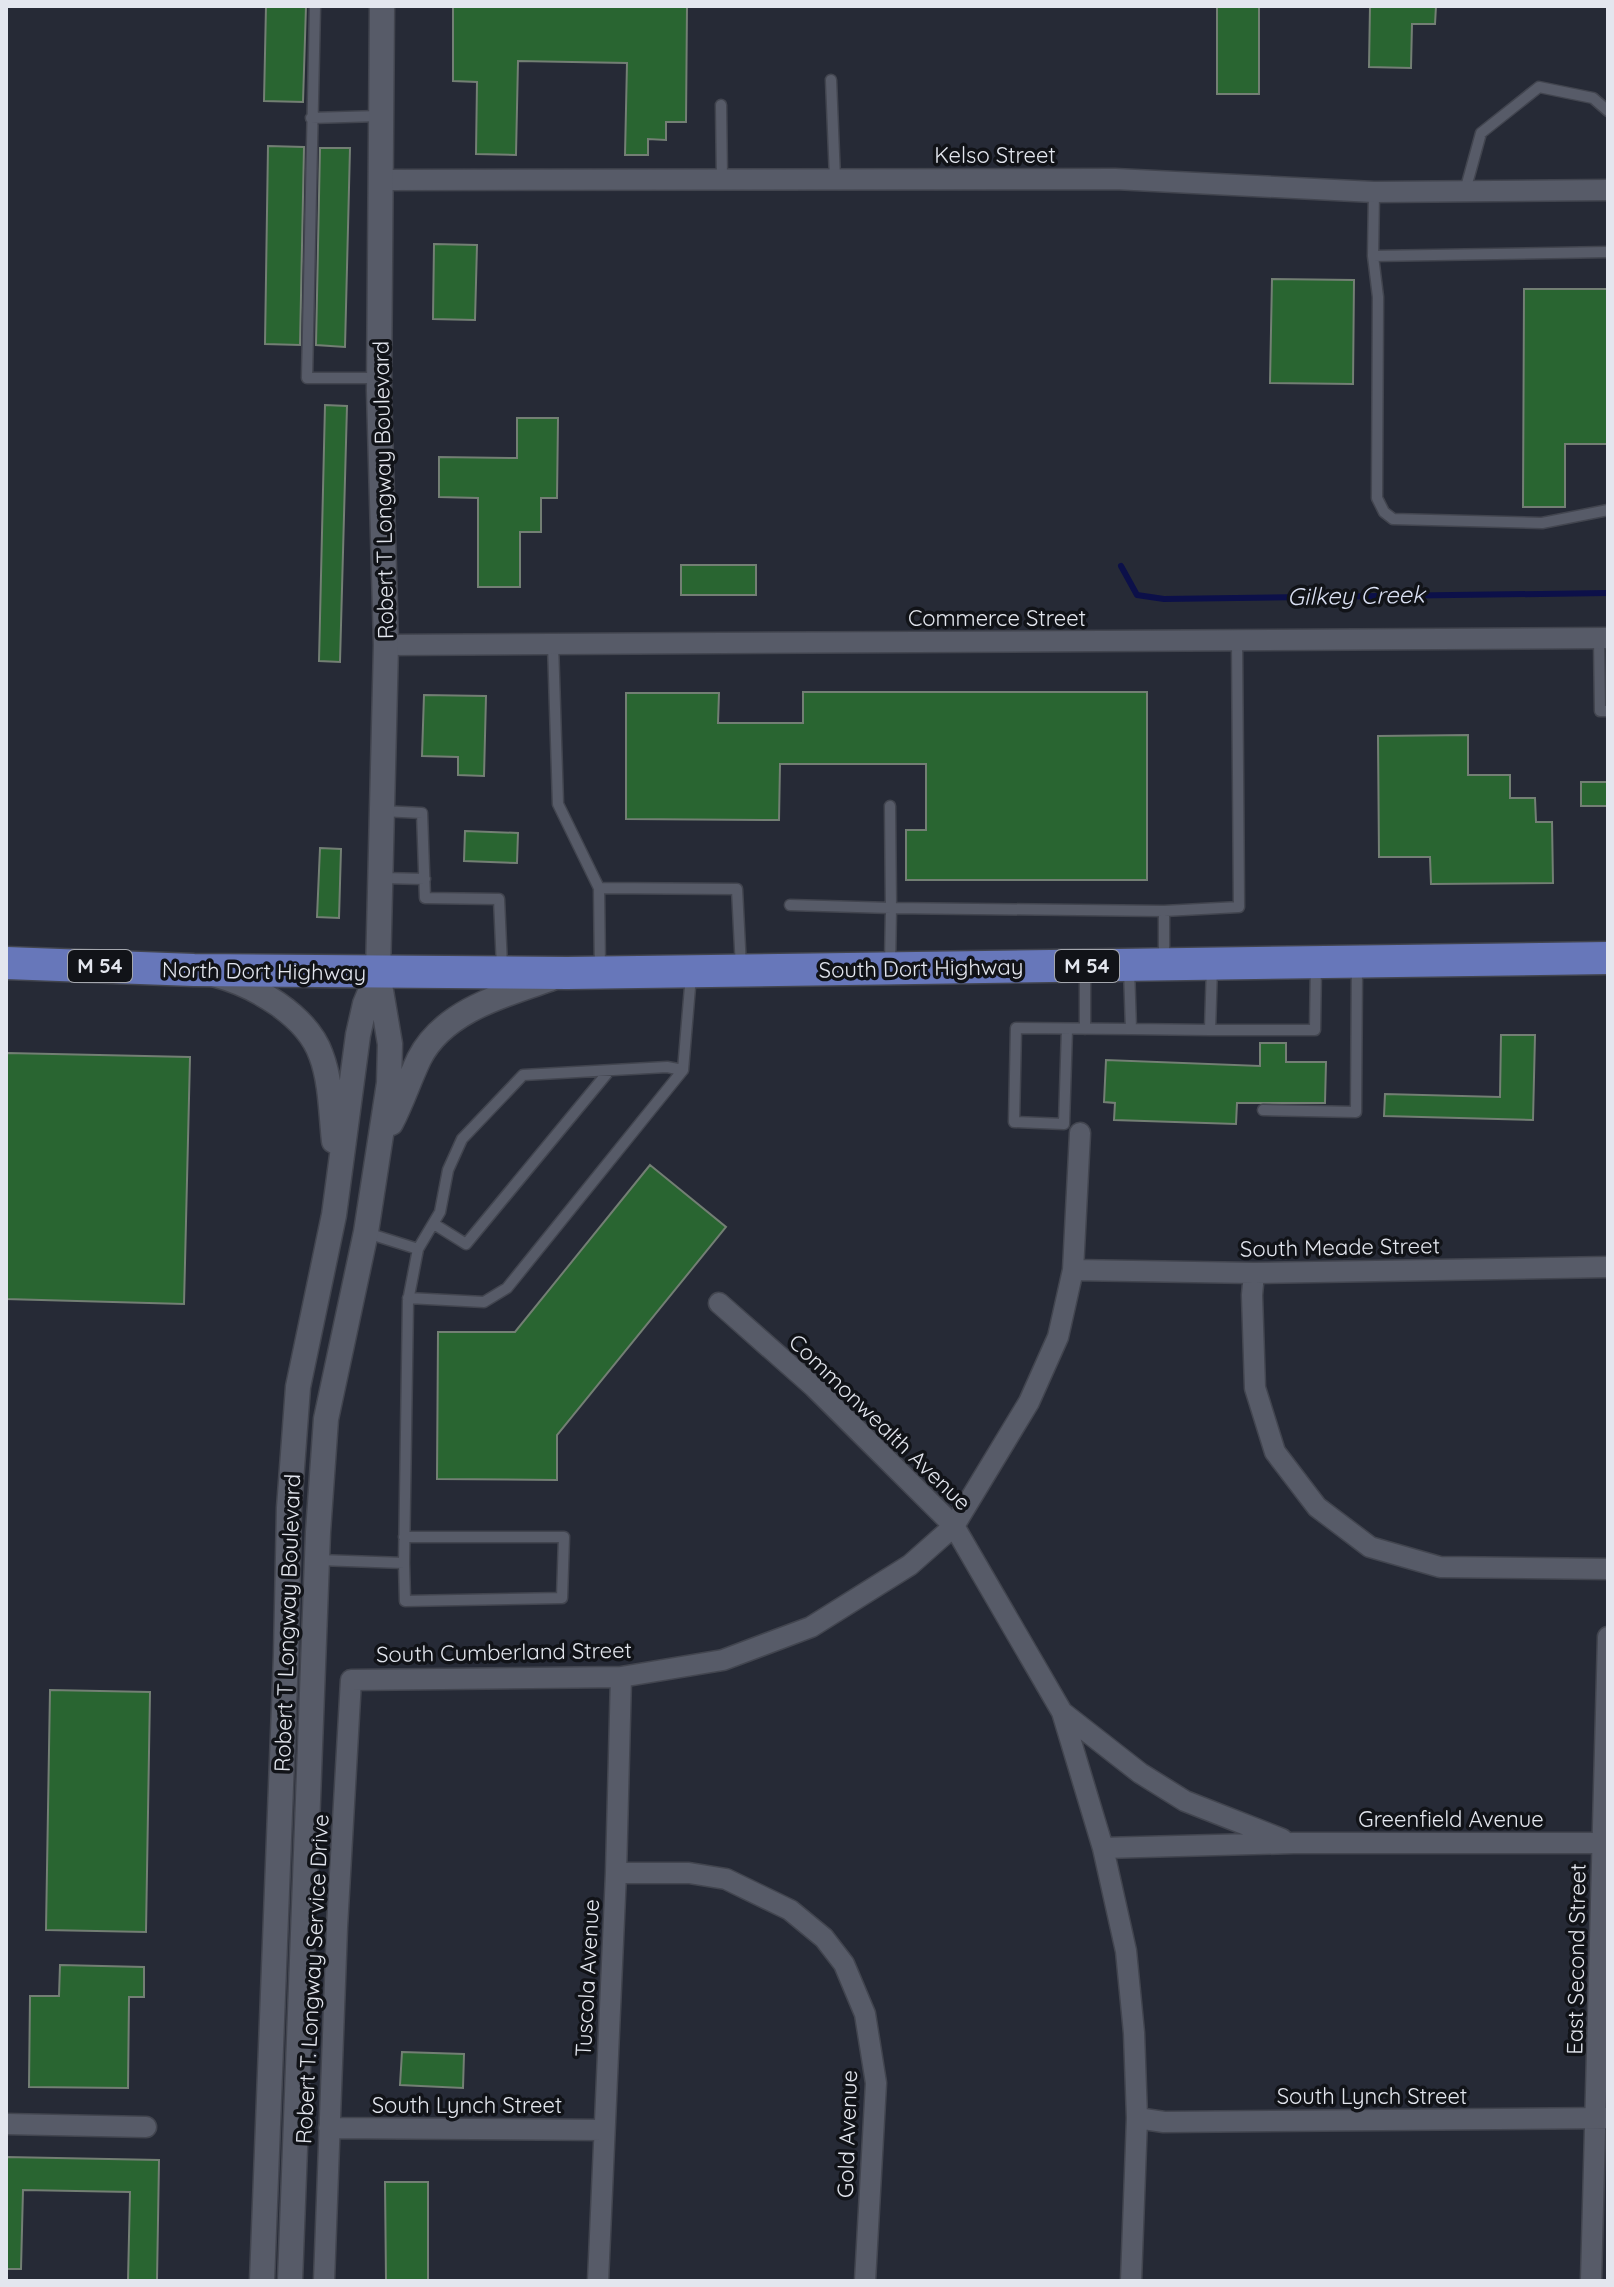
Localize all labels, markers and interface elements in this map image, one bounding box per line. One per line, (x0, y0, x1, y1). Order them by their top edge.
street label: Kelso Street (934, 141, 1056, 169)
street label: Robert T Longway Boulevard (366, 341, 400, 639)
water label: Gilkey Creek (1287, 579, 1427, 611)
street label: Commerce Street (908, 604, 1086, 632)
road number: M 54 (68, 950, 132, 982)
road number: M 54 (1055, 950, 1119, 982)
street label: South Dort Highway (818, 952, 1024, 984)
street label: North Dort Highway (162, 955, 366, 987)
street label: South Meade Street (1240, 1231, 1440, 1263)
street label: Commonwealth Avenue (783, 1328, 977, 1516)
street label: Robert T Longway Boulevard (268, 1473, 306, 1773)
street label: South Cumberland Street (376, 1636, 632, 1668)
street label: Greenfield Avenue (1358, 1805, 1544, 1833)
street label: Robert T. Longway Service Drive (289, 1813, 335, 2145)
street label: East Second Street (1560, 1863, 1592, 2055)
street label: Tuscola Avenue (569, 1898, 605, 2058)
street label: Gold Avenue (831, 2070, 863, 2198)
street label: South Lynch Street (1277, 2082, 1467, 2110)
street label: South Lynch Street (372, 2091, 562, 2119)

